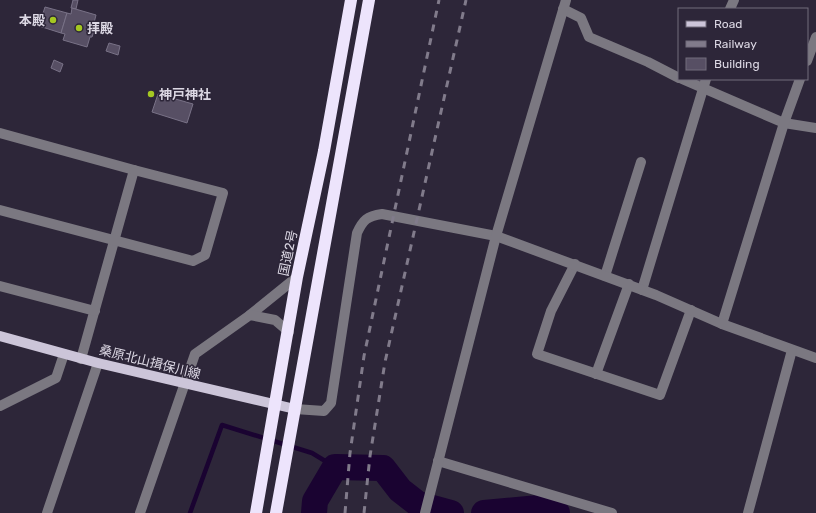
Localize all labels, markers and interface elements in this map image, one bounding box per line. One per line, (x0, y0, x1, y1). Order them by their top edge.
legend (678, 8, 808, 80)
place label: 本殿 (19, 13, 45, 28)
marker: 本殿 (48, 15, 58, 25)
text: Road (714, 17, 742, 31)
place label: 拝殿 (87, 21, 113, 36)
marker: 拝殿 (74, 23, 84, 33)
text: Railway (714, 37, 757, 51)
text: Building (714, 57, 760, 71)
place label: 神戸神社 (159, 87, 211, 102)
marker: 神戸神社 (146, 89, 156, 99)
street label: 国道2号 (276, 229, 300, 277)
street label: 桑原北山揖保川線 (98, 342, 202, 382)

